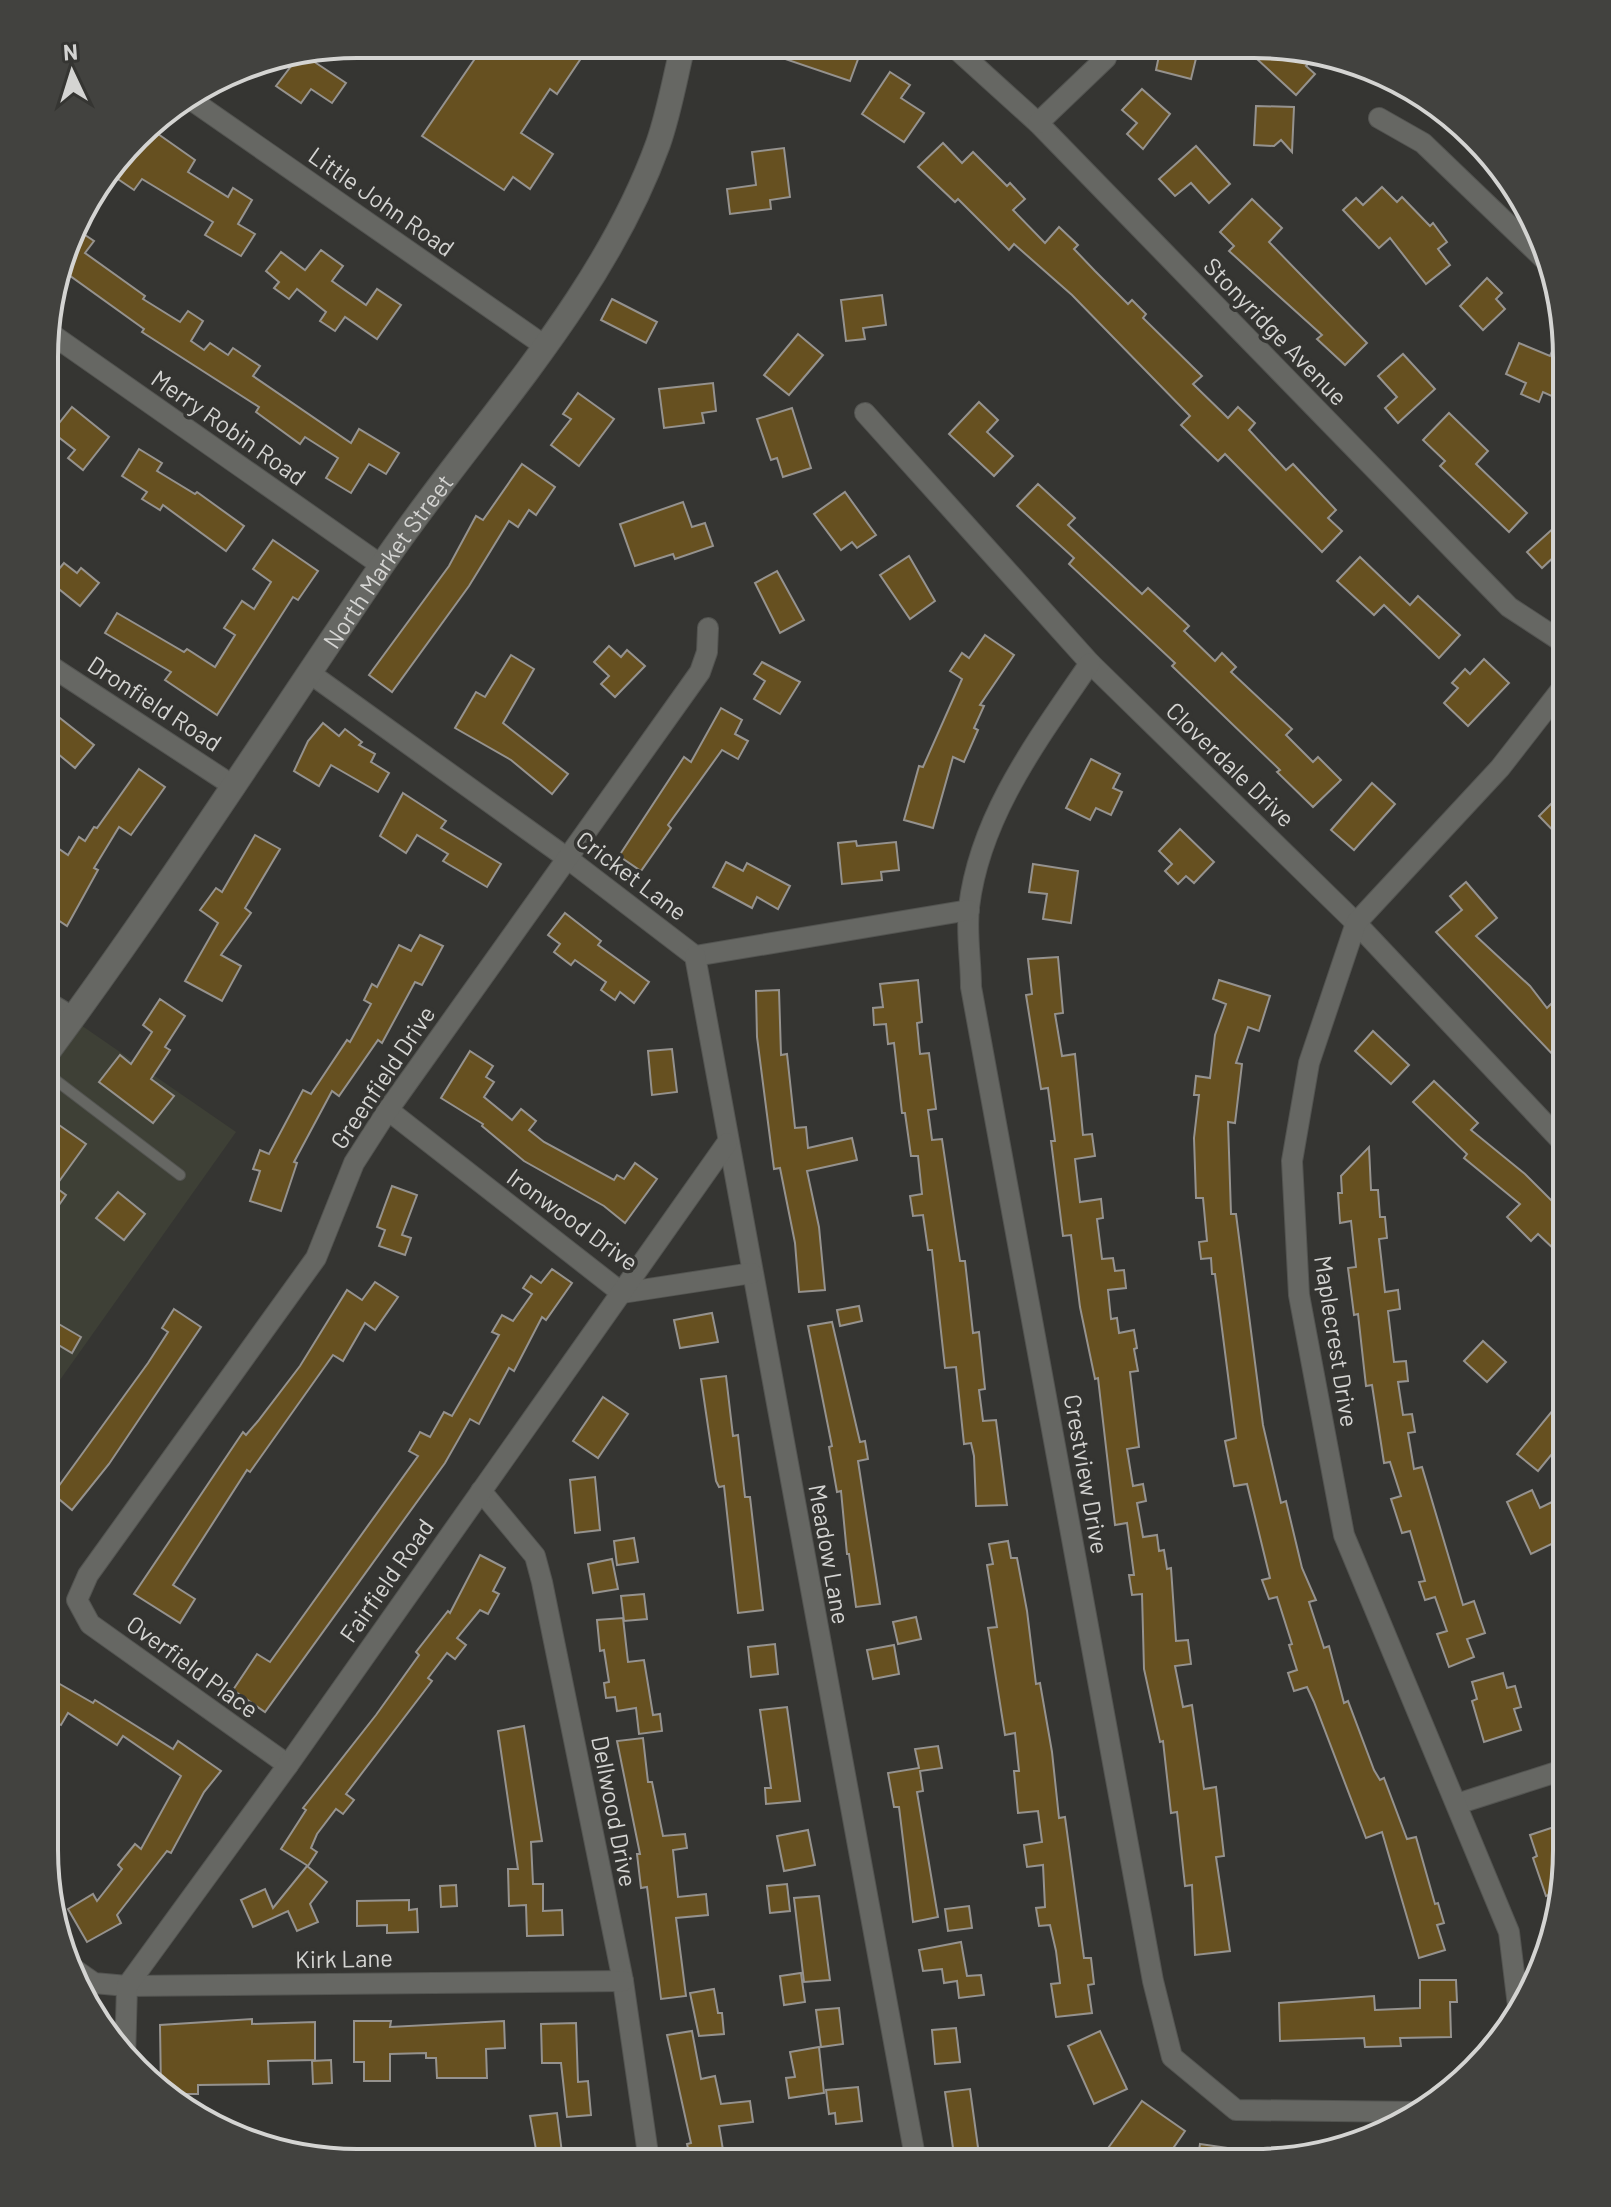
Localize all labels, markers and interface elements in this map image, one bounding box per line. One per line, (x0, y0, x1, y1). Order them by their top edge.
north arrow (32, 32, 112, 112)
text: N (62, 38, 79, 65)
street label: Little John Road (304, 140, 460, 262)
street label: Stonyridge Avenue (1198, 251, 1354, 411)
street label: Merry Robin Road (146, 363, 312, 491)
street label: North Market Street (316, 468, 458, 653)
street label: Dronfield Road (83, 649, 227, 757)
street label: Cloverdale Drive (1161, 696, 1301, 832)
street label: Cricket Lane (571, 824, 693, 926)
street label: Greenfield Drive (324, 1000, 440, 1154)
street label: Ironwood Drive (502, 1162, 644, 1276)
street label: Maplecrest Drive (1309, 1253, 1365, 1429)
street label: Crestview Drive (1059, 1392, 1115, 1556)
street label: Meadow Lane (803, 1482, 857, 1626)
street label: Fairfield Road (333, 1513, 439, 1647)
street label: Overfield Place (122, 1609, 264, 1723)
street label: Dellwood Drive (586, 1733, 644, 1889)
street label: Kirk Lane (295, 1943, 393, 1973)

